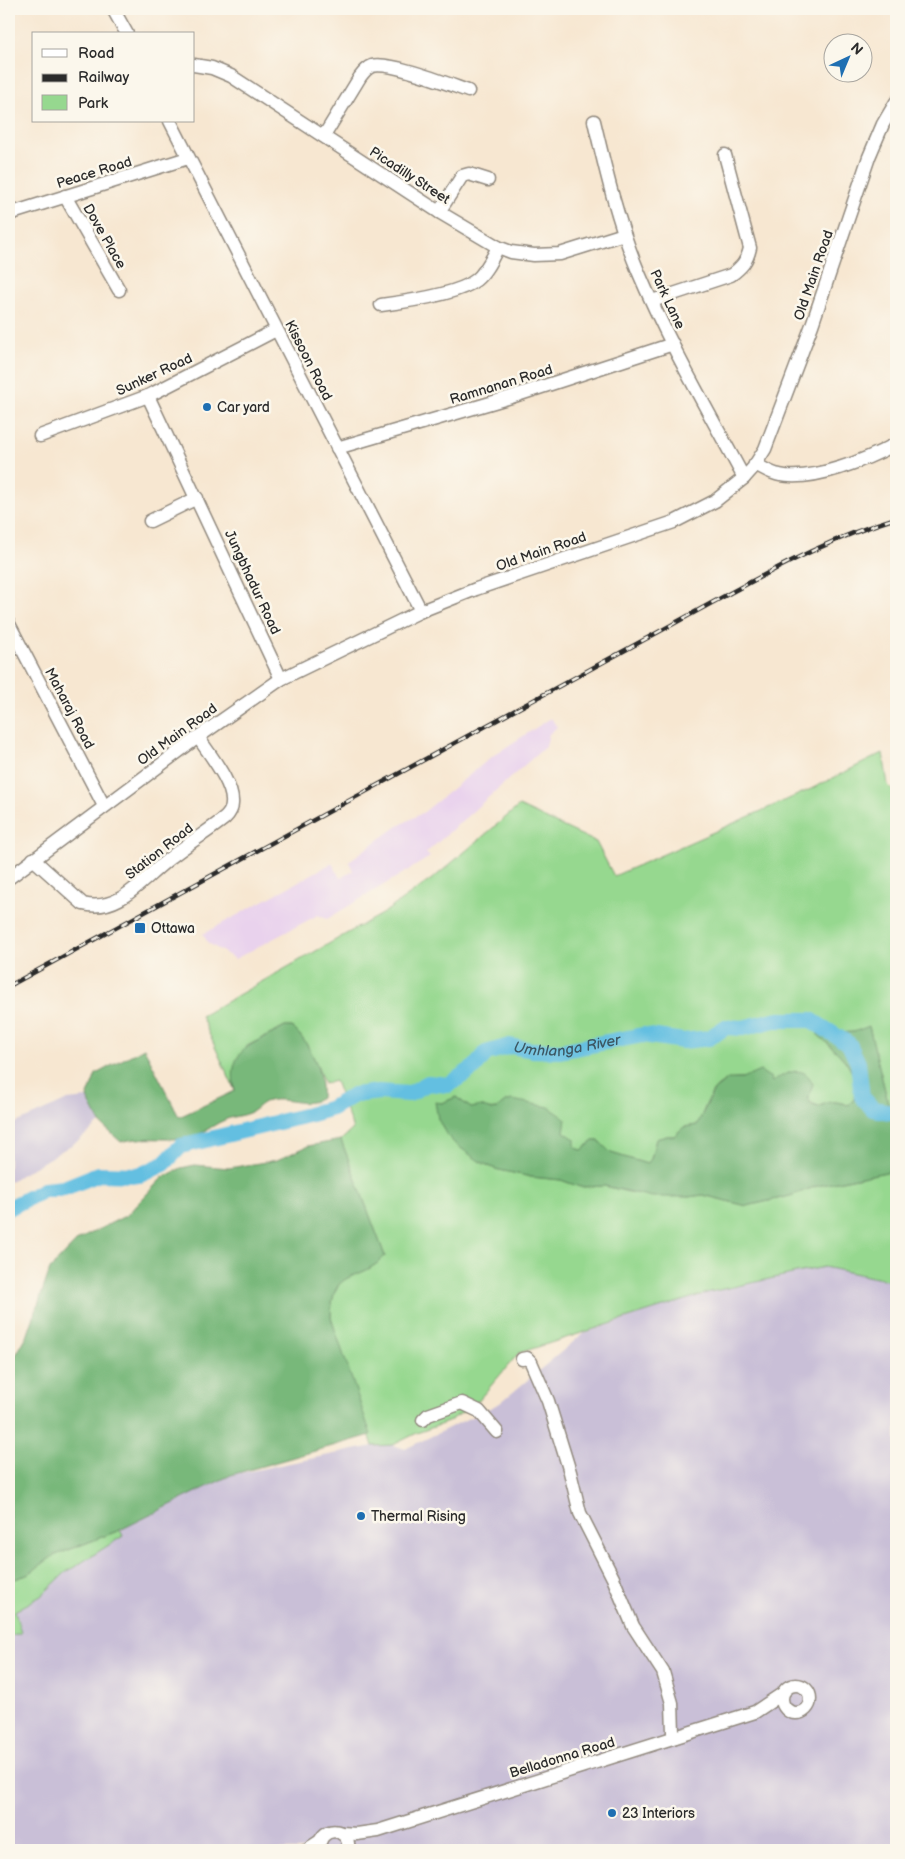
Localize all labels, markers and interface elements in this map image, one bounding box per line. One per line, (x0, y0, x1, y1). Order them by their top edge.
legend (32, 32, 195, 122)
north arrow (822, 32, 872, 82)
text: N (847, 39, 866, 59)
text: Road (78, 44, 114, 63)
text: Railway (78, 68, 129, 87)
text: Park (78, 94, 109, 113)
street label: Picadilly Street (366, 143, 454, 208)
street label: Peace Road (54, 153, 134, 192)
street label: Dove Place (79, 201, 130, 272)
street label: Old Main Road (790, 228, 837, 323)
street label: Park Lane (646, 267, 689, 332)
street label: Kissoon Road (281, 317, 336, 403)
street label: Sunker Road (114, 349, 195, 399)
street label: Ramnanan Road (448, 361, 555, 408)
place label: Car yard (217, 399, 270, 416)
marker: Car yard (201, 401, 213, 413)
street label: Jungbhadur Road (221, 527, 284, 637)
street label: Old Main Road (494, 528, 589, 575)
street label: Maharaj Road (41, 665, 98, 752)
street label: Old Main Road (134, 700, 220, 769)
street label: Station Road (122, 820, 197, 883)
place label: Ottawa (151, 920, 195, 937)
marker: Ottawa (133, 921, 147, 935)
water label: Umhlanga River (512, 1030, 624, 1061)
place label: Thermal Rising (371, 1508, 466, 1525)
marker: Thermal Rising (355, 1510, 367, 1522)
street label: Belladonna Road (507, 1733, 617, 1782)
place label: 23 Interiors (622, 1805, 695, 1822)
marker: 23 Interiors (606, 1807, 618, 1819)

